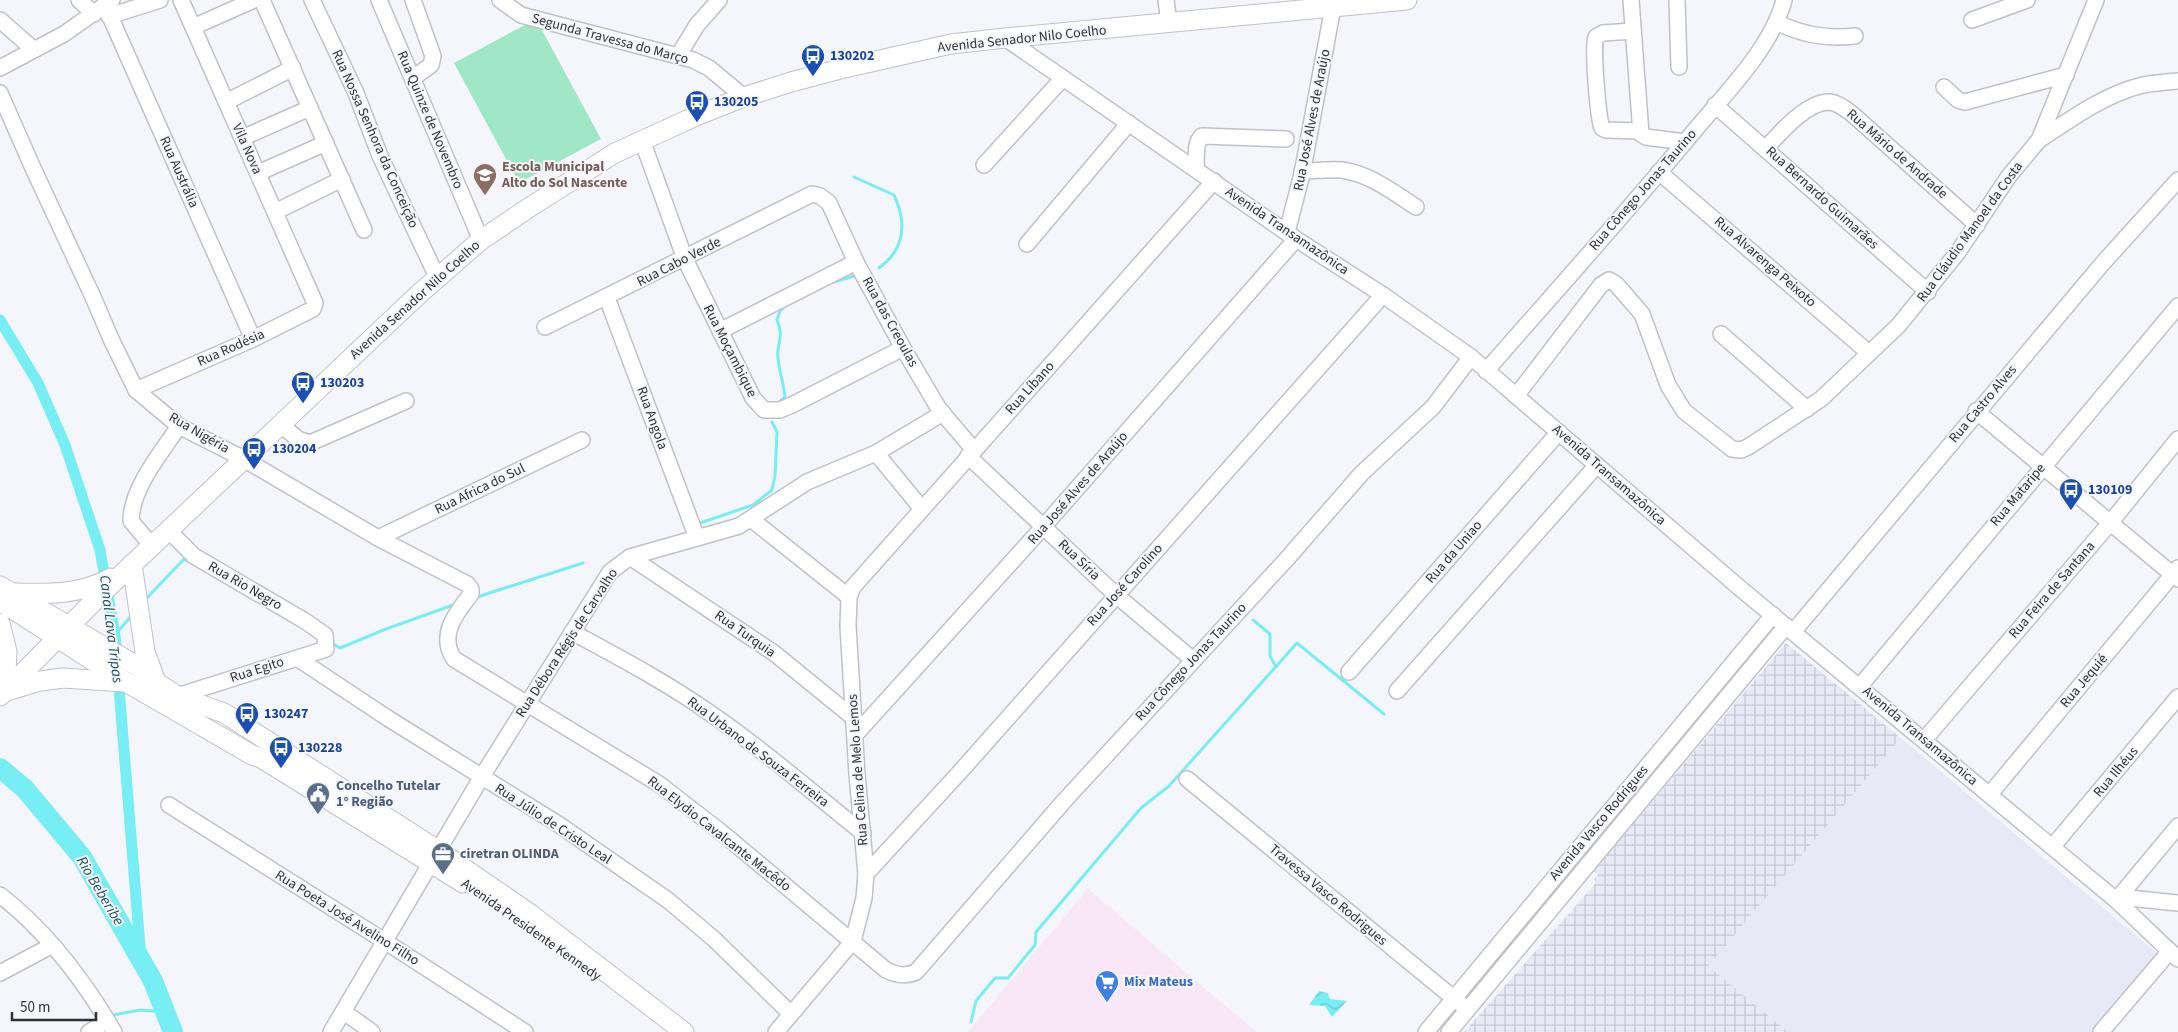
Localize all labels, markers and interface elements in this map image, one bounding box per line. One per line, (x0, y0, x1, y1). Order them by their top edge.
street label: Segunda Travessa do Março (529, 8, 691, 70)
street label: Avenida Senador Nilo Coelho (937, 20, 1107, 58)
bus stop icon: 130202 (800, 43, 826, 77)
place label: 130202 (830, 46, 874, 66)
street label: Rua Nossa Senhora da Conceição (327, 47, 423, 231)
street label: Rua José Alves de Araújo (1288, 47, 1336, 193)
street label: Rua Quinze de Novembro (392, 48, 468, 192)
bus stop icon: 130205 (684, 89, 710, 123)
place label: 130205 (714, 92, 758, 112)
street label: Rua Mário de Andrade (1842, 104, 1952, 204)
street label: Vila Nova (227, 120, 267, 178)
street label: Rua Cônego Jonas Taurino (1585, 125, 1701, 255)
street label: Rua Austrália (154, 133, 204, 211)
street label: Rua Bernardo Guimarães (1761, 142, 1883, 254)
place label: Escola Municipal Alto do Sol Nascente (501, 157, 627, 193)
street label: Rua Cláudio Manoel da Costa (1912, 158, 2028, 306)
school or university icon: Escola Municipal Alto do Sol Nascente (472, 162, 498, 196)
street label: Avenida Transamazônica (1221, 182, 1353, 280)
street label: Rua Alvarenga Peixoto (1710, 212, 1820, 312)
street label: Rua Cabo Verde (633, 232, 725, 292)
street label: Avenida Senador Nilo Coelho (345, 236, 485, 364)
street label: Rua das Creoulas (857, 273, 923, 371)
street label: Rua Moçambique (698, 301, 762, 401)
street label: Rua Rodésia (194, 324, 268, 372)
street label: Rua Líbano (1001, 357, 1059, 419)
street label: Rua Castro Alves (1944, 361, 2022, 447)
bus stop icon: 130203 (290, 370, 316, 404)
place label: 130203 (320, 373, 364, 393)
street label: Rua Angola (631, 384, 673, 452)
street label: Rua Nigéria (165, 408, 233, 458)
street label: Avenida Transamazônica (1548, 420, 1670, 530)
street label: Rua José Alves de Araújo (1023, 427, 1133, 549)
bus stop icon: 130204 (241, 436, 267, 470)
place label: 130204 (272, 439, 317, 459)
street label: Rua Africa do Sul (431, 458, 529, 520)
street label: Rua Mataripe (1986, 459, 2050, 531)
bus stop icon: 130109 (2058, 477, 2084, 511)
place label: 130109 (2088, 480, 2132, 500)
street label: Rua da Uniao (1421, 516, 1487, 588)
street label: Rua Síria (1053, 535, 1105, 585)
street label: Rua Feira de Santana (2004, 537, 2100, 643)
street label: Rua José Carolino (1082, 539, 1168, 631)
street label: Rua Rio Negro (204, 557, 286, 615)
street label: Rua Débora Régis de Carvalho (511, 564, 623, 722)
water label: Canal Lava Tripas (94, 574, 128, 684)
street label: Rua Cônego Jonas Taurino (1131, 598, 1251, 726)
street label: Rua Turquia (710, 606, 780, 662)
street label: Rua Jequié (2055, 650, 2113, 712)
street label: Rua Egito (228, 652, 286, 688)
street label: Avenida Transamazônica (1858, 682, 1982, 790)
street label: Rua Urbano de Souza Ferreira (683, 692, 833, 812)
street label: Rua Celina de Melo Lemos (843, 693, 873, 847)
bus stop icon: 130247 (234, 701, 260, 735)
place label: 130247 (264, 704, 308, 724)
bus stop icon: 130228 (268, 735, 294, 769)
place label: 130228 (298, 738, 342, 758)
street label: Rua Ilhéus (2089, 742, 2143, 802)
street label: Avenida Vasco Rodrigues (1545, 761, 1653, 885)
street label: Rua Elydio Cavalcante Macêdo (643, 772, 795, 896)
place label: Concelho Tutelar 1° Região (336, 776, 441, 812)
street label: Rua Júlio de Cristo Leal (491, 779, 616, 870)
public building icon: Concelho Tutelar 1° Região (305, 781, 331, 815)
street label: Travessa Vasco Rodrigues (1265, 840, 1391, 951)
office icon: ciretran OLINDA (430, 841, 456, 875)
place label: ciretran OLINDA (460, 844, 560, 864)
water label: Rio Beberibe (71, 852, 129, 930)
street label: Rua Poeta José Avelino Filho (271, 865, 423, 971)
street label: Avenida Presidente Kennedy (457, 874, 605, 986)
supermarket icon: Mix Mateus (1094, 969, 1120, 1003)
place label: Mix Mateus (1124, 972, 1193, 992)
scale bar (12, 990, 96, 1022)
text: 50 m (20, 997, 50, 1018)

